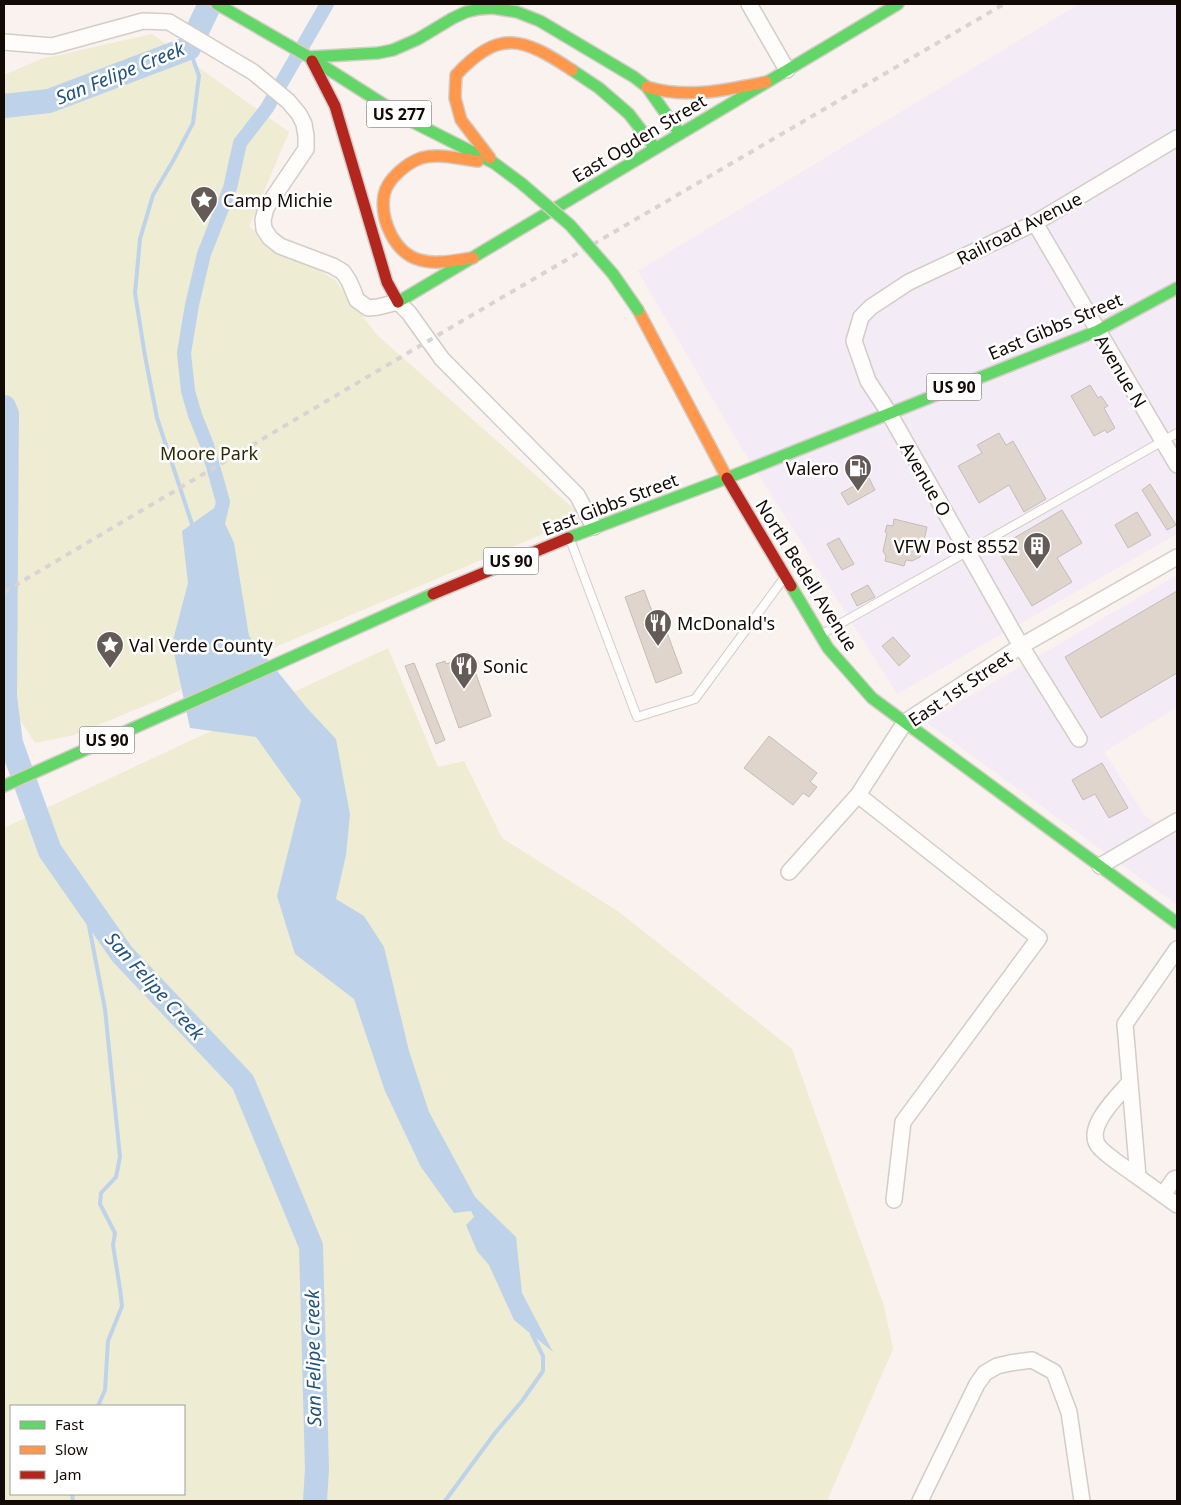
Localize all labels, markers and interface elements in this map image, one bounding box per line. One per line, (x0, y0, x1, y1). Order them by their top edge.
water label: San Felipe Creek (52, 35, 189, 111)
street label: East Ogden Street (568, 88, 711, 188)
road number: US 277 (366, 100, 432, 128)
place icon: Camp Michie (189, 185, 219, 224)
street label: Railroad Avenue (952, 186, 1086, 270)
place label: Camp Michie (223, 188, 333, 212)
street label: East Gibbs Street (984, 287, 1126, 365)
street label: Avenue N (1090, 330, 1152, 412)
road number: US 90 (926, 374, 982, 401)
street label: Avenue O (895, 438, 957, 520)
park label: Moore Park (160, 441, 258, 465)
fuel station icon: Valero (843, 453, 873, 492)
place label: Valero (786, 456, 839, 480)
street label: East Gibbs Street (539, 467, 682, 541)
street label: North Bedell Avenue (751, 495, 863, 655)
building icon: VFW Post 8552 (1022, 531, 1052, 570)
place label: VFW Post 8552 (894, 534, 1018, 558)
road number: US 90 (484, 548, 538, 574)
restaurant icon: McDonald's (643, 608, 673, 647)
place label: McDonald's (677, 611, 775, 635)
place icon: Val Verde County (95, 630, 125, 669)
place label: Val Verde County (129, 633, 273, 657)
street label: East 1st Street (903, 644, 1017, 732)
restaurant icon: Sonic (449, 651, 479, 690)
place label: Sonic (483, 654, 529, 678)
road number: US 90 (80, 726, 134, 754)
water label: San Felipe Creek (100, 926, 211, 1046)
water label: San Felipe Creek (299, 1289, 327, 1427)
legend (10, 1405, 185, 1495)
text: Fast (55, 1414, 84, 1434)
text: Slow (55, 1439, 88, 1459)
text: Jam (53, 1464, 82, 1484)

